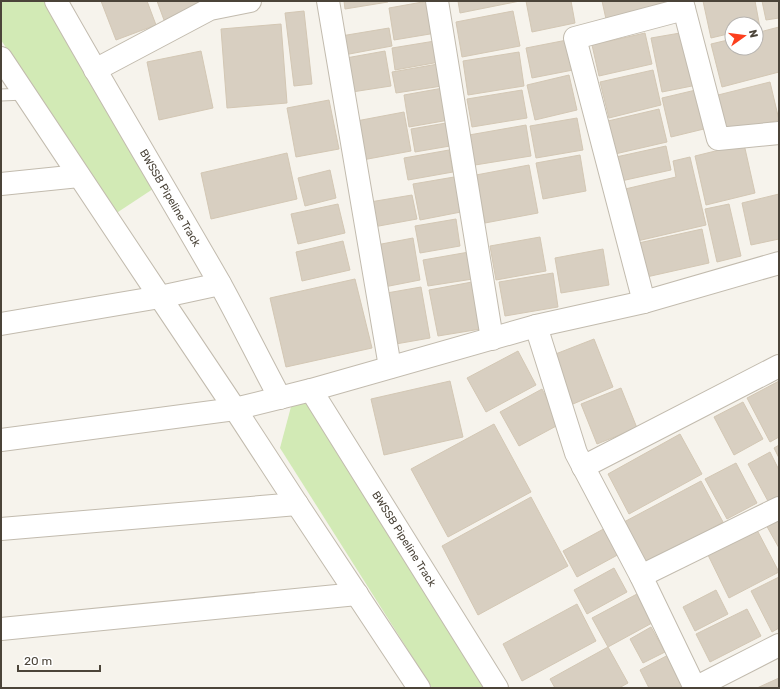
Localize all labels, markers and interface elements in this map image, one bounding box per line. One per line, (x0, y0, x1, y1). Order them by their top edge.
north arrow (724, 16, 764, 56)
text: N (746, 28, 761, 39)
street label: BWSSB Pipeline Track (137, 147, 203, 249)
street label: BWSSB Pipeline Track (369, 489, 439, 589)
scale bar (18, 647, 100, 673)
text: 20 m (24, 654, 52, 668)

